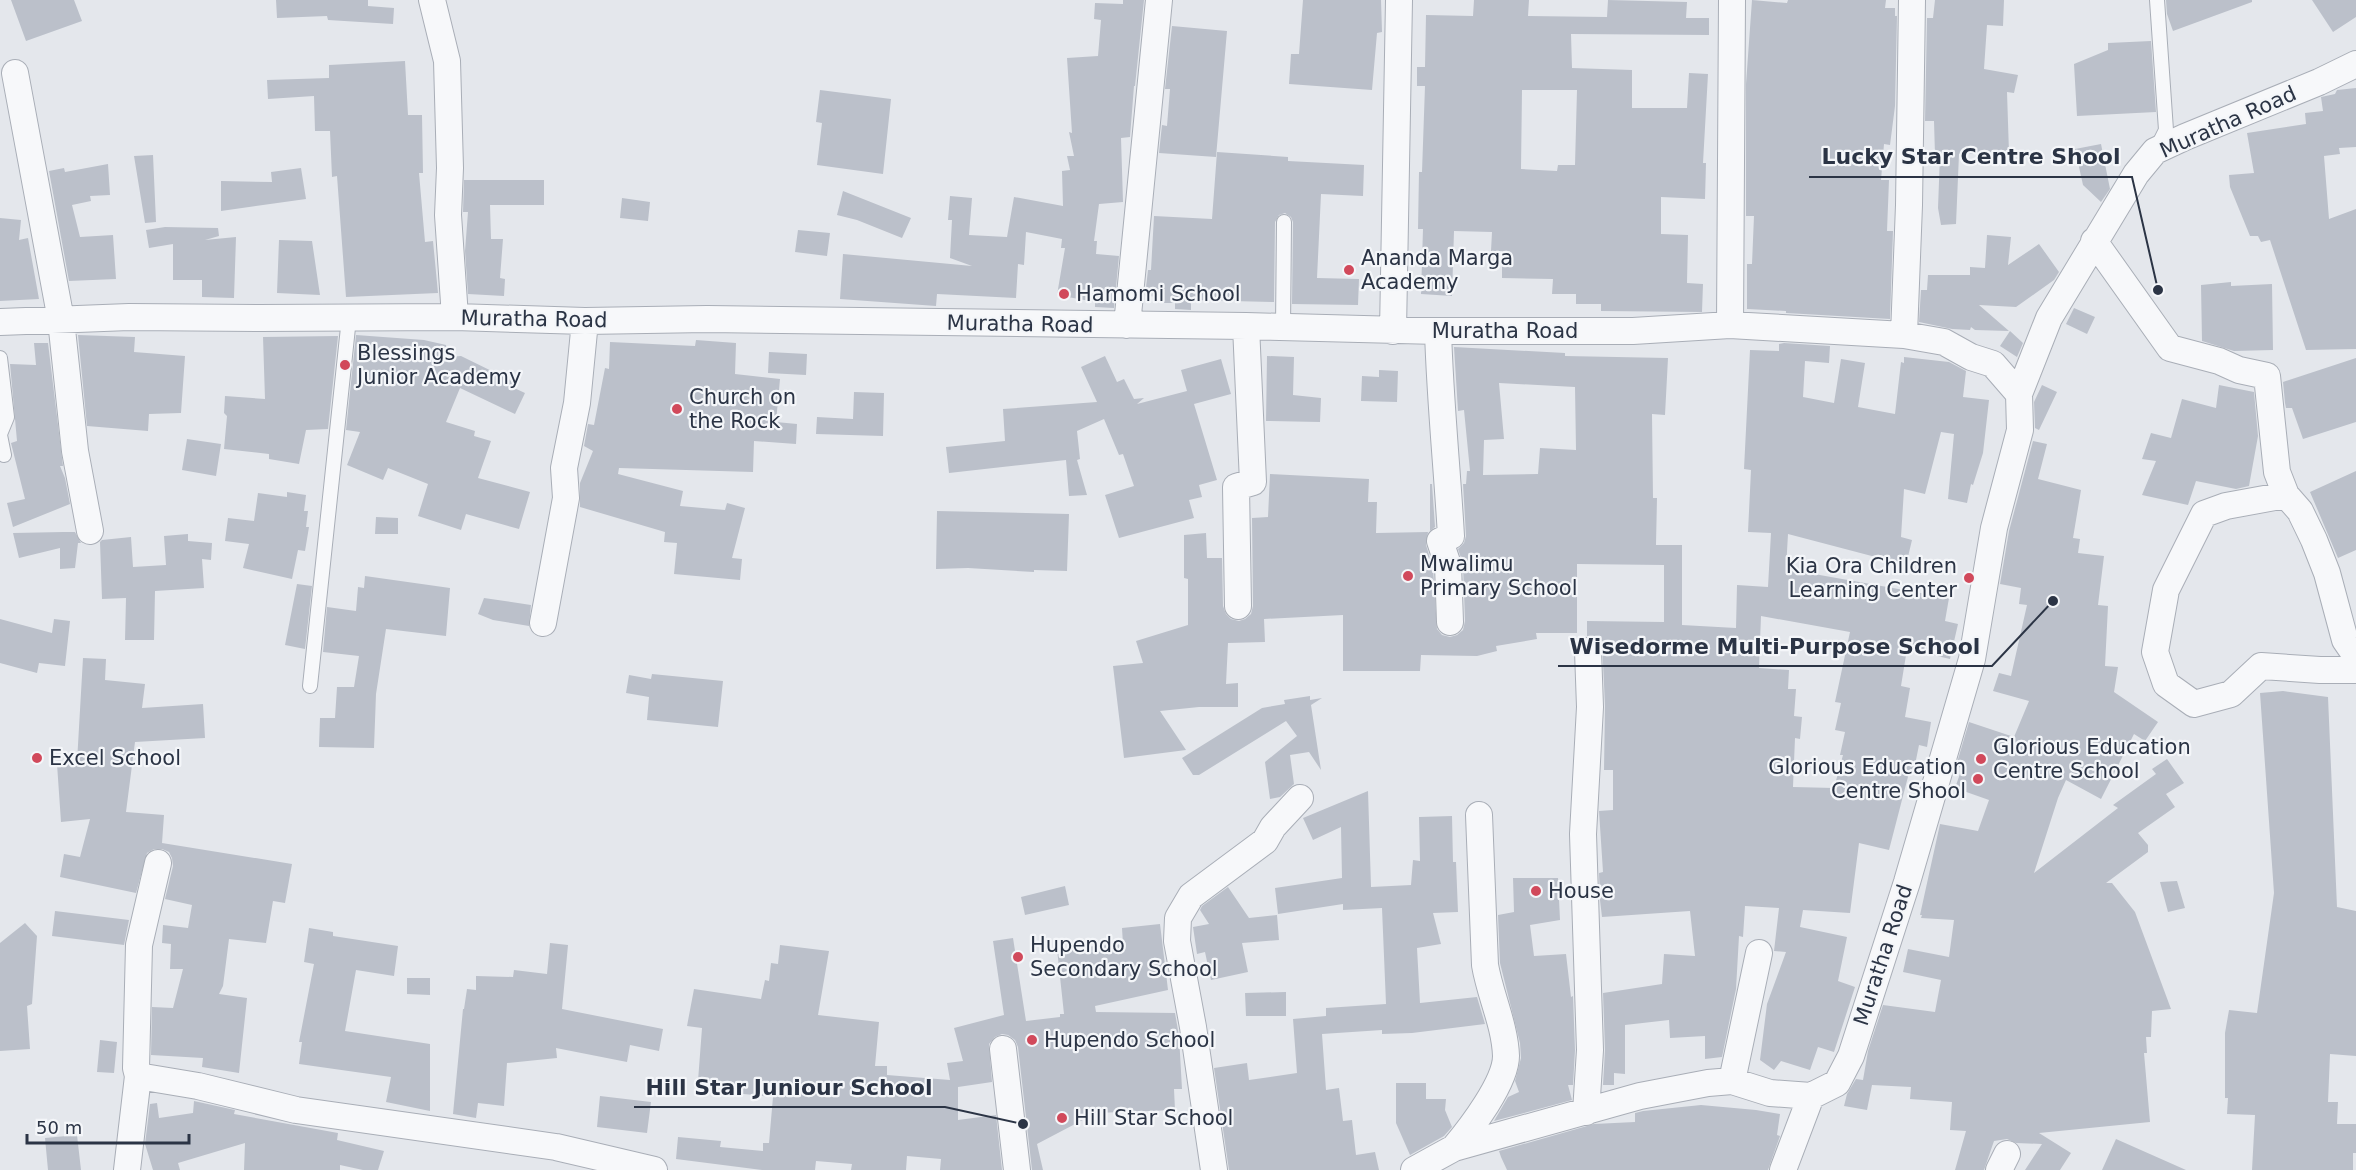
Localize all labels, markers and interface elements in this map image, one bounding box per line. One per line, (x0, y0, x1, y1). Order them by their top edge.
street label: Muratha Road (2156, 81, 2300, 163)
callout: Lucky Star Centre Shool (1809, 137, 2132, 177)
text: Lucky Star Centre Shool (1821, 144, 2121, 169)
place label: Ananda Marga Academy (1361, 246, 1513, 294)
marker: Ananda Marga Academy (1342, 263, 1356, 277)
place label: Hamomi School (1076, 282, 1241, 306)
marker: Hamomi School (1057, 287, 1071, 301)
street label: Muratha Road (460, 306, 608, 332)
street label: Muratha Road (946, 311, 1094, 337)
street label: Muratha Road (1432, 319, 1578, 343)
place label: Blessings Junior Academy (355, 341, 521, 389)
marker: Blessings Junior Academy (338, 358, 352, 372)
place label: Church on the Rock (689, 385, 796, 433)
marker: Church on the Rock (670, 402, 684, 416)
place label: Mwalimu Primary School (1420, 552, 1578, 600)
place label: Kia Ora Children Learning Center (1786, 554, 1957, 602)
marker: Mwalimu Primary School (1401, 569, 1415, 583)
marker: Kia Ora Children Learning Center (1962, 571, 1976, 585)
callout: Wisedorme Multi-Purpose School (1558, 626, 1992, 666)
text: Wisedorme Multi-Purpose School (1570, 634, 1980, 659)
place label: Glorious Education Centre School (1993, 735, 2191, 783)
place label: Excel School (49, 746, 181, 770)
marker: Excel School (30, 751, 44, 765)
marker: Glorious Education Centre School (1974, 752, 1988, 766)
place label: Glorious Education Centre Shool (1768, 755, 1966, 803)
marker: Glorious Education Centre Shool (1971, 772, 1985, 786)
place label: House (1548, 879, 1614, 903)
street label: Muratha Road (1849, 882, 1917, 1028)
marker: House (1529, 884, 1543, 898)
place label: Hupendo Secondary School (1030, 933, 1218, 981)
marker: Hupendo Secondary School (1011, 950, 1025, 964)
place label: Hupendo School (1044, 1028, 1215, 1052)
marker: Hupendo School (1025, 1033, 1039, 1047)
callout: Hill Star Juniour School (634, 1067, 945, 1107)
text: Hill Star Juniour School (645, 1075, 933, 1100)
place label: Hill Star School (1074, 1106, 1233, 1130)
scale bar (27, 1107, 189, 1145)
marker: Hill Star School (1055, 1111, 1069, 1125)
text: 50 m (36, 1117, 82, 1138)

